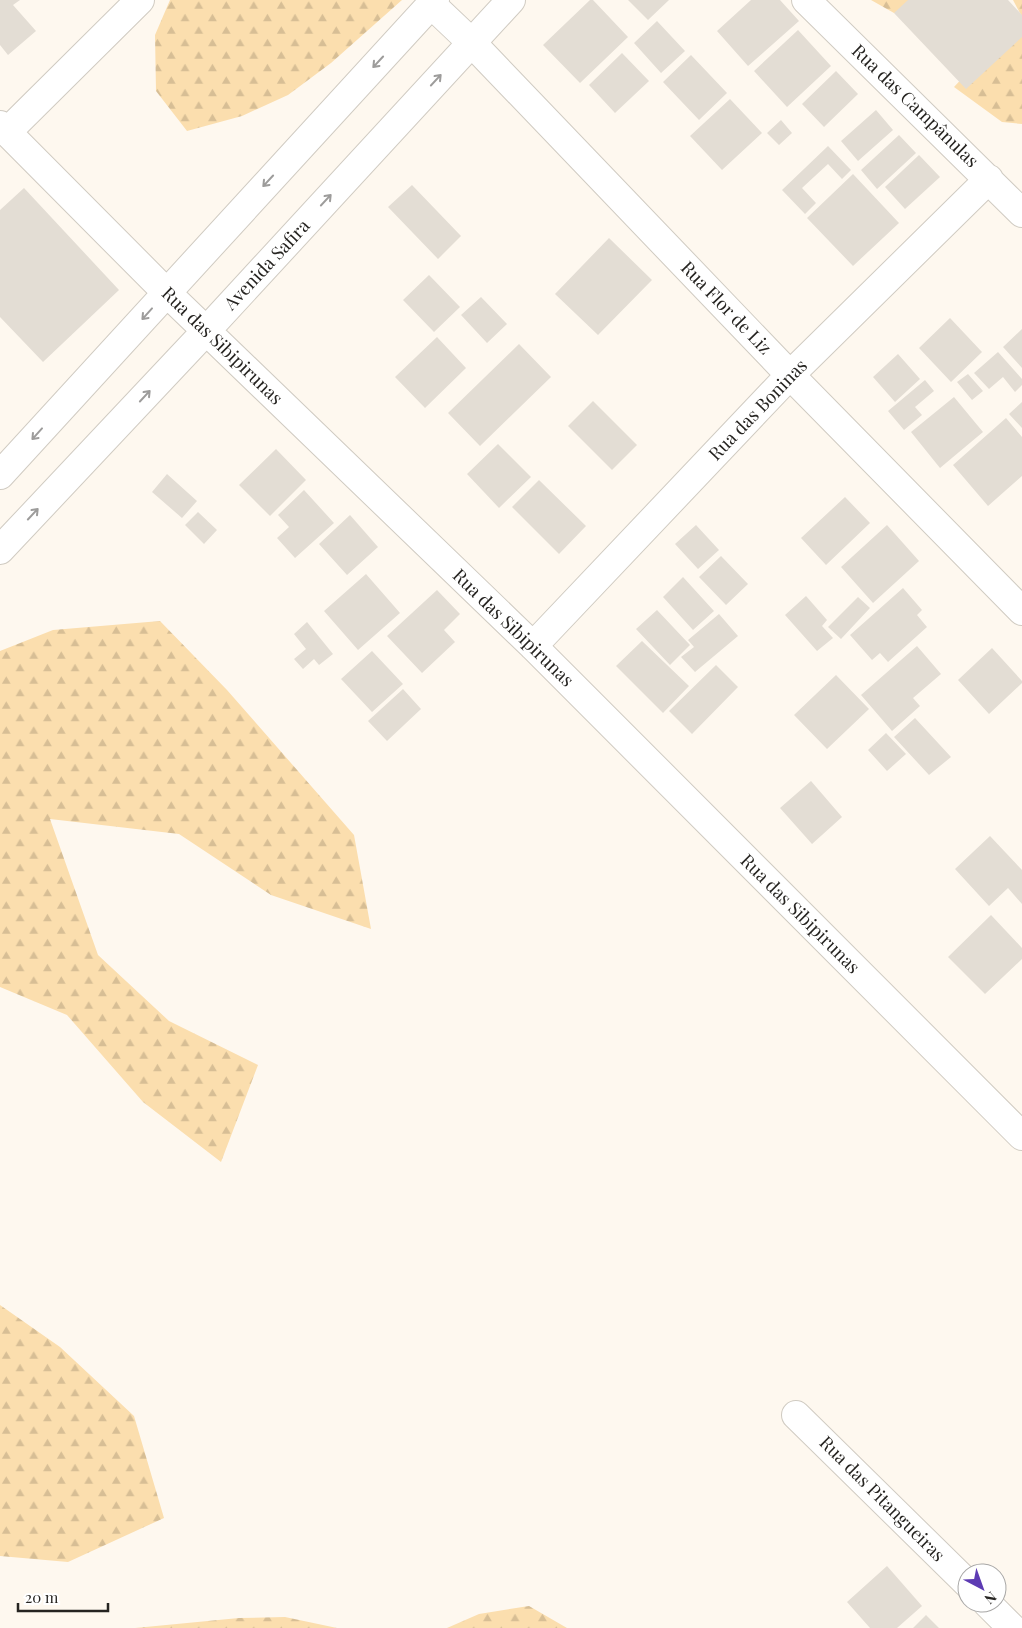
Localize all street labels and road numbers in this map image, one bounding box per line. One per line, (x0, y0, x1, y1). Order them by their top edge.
street label: Rua das Campânulas (847, 38, 984, 172)
street label: Avenida Safira (217, 214, 314, 316)
street label: Rua Flor de Liz (676, 255, 777, 359)
street label: Rua das Sibipirunas (157, 281, 288, 409)
street label: Rua das Boninas (703, 353, 812, 465)
street label: Rua das Sibipirunas (448, 563, 579, 691)
street label: Rua das Sibipirunas (736, 848, 866, 978)
street label: Rua das Pitangueiras (815, 1430, 951, 1566)

